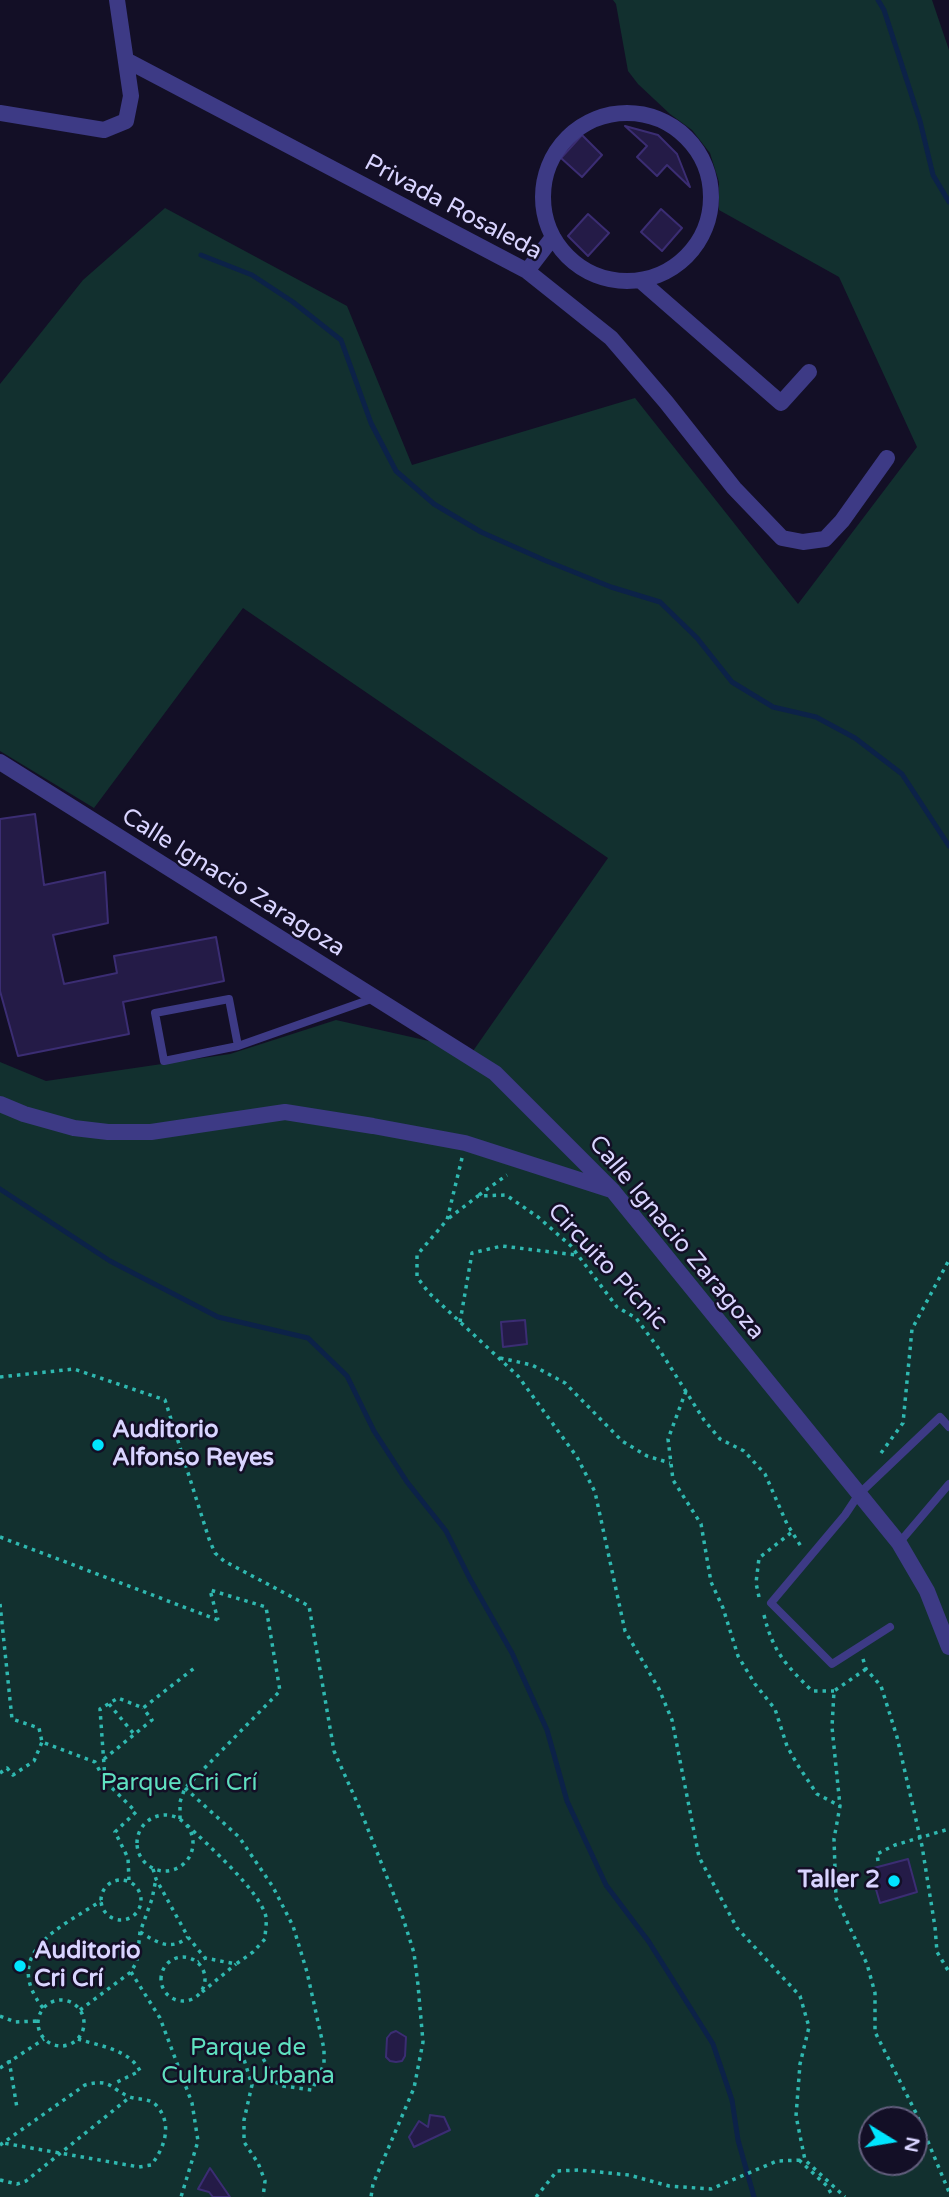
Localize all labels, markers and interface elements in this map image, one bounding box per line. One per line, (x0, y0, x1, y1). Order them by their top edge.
street label: Privada Rosaleda (359, 149, 547, 267)
street label: Calle Ignacio Zaragoza (116, 802, 350, 964)
street label: Calle Ignacio Zaragoza (582, 1130, 770, 1346)
street label: Circuito Pícnic (541, 1198, 673, 1336)
place label: Auditorio Alfonso Reyes (112, 1417, 274, 1473)
marker: Auditorio Alfonso Reyes (90, 1437, 106, 1453)
park label: Parque Cri Crí (100, 1770, 258, 1798)
place label: Taller 2 (798, 1867, 880, 1895)
marker: Taller 2 (886, 1873, 902, 1889)
place label: Auditorio Cri Crí (34, 1938, 141, 1994)
marker: Auditorio Cri Crí (12, 1958, 28, 1974)
park label: Parque de Cultura Urbana (161, 2035, 335, 2091)
north arrow (858, 2106, 928, 2176)
text: N (899, 2135, 924, 2154)

